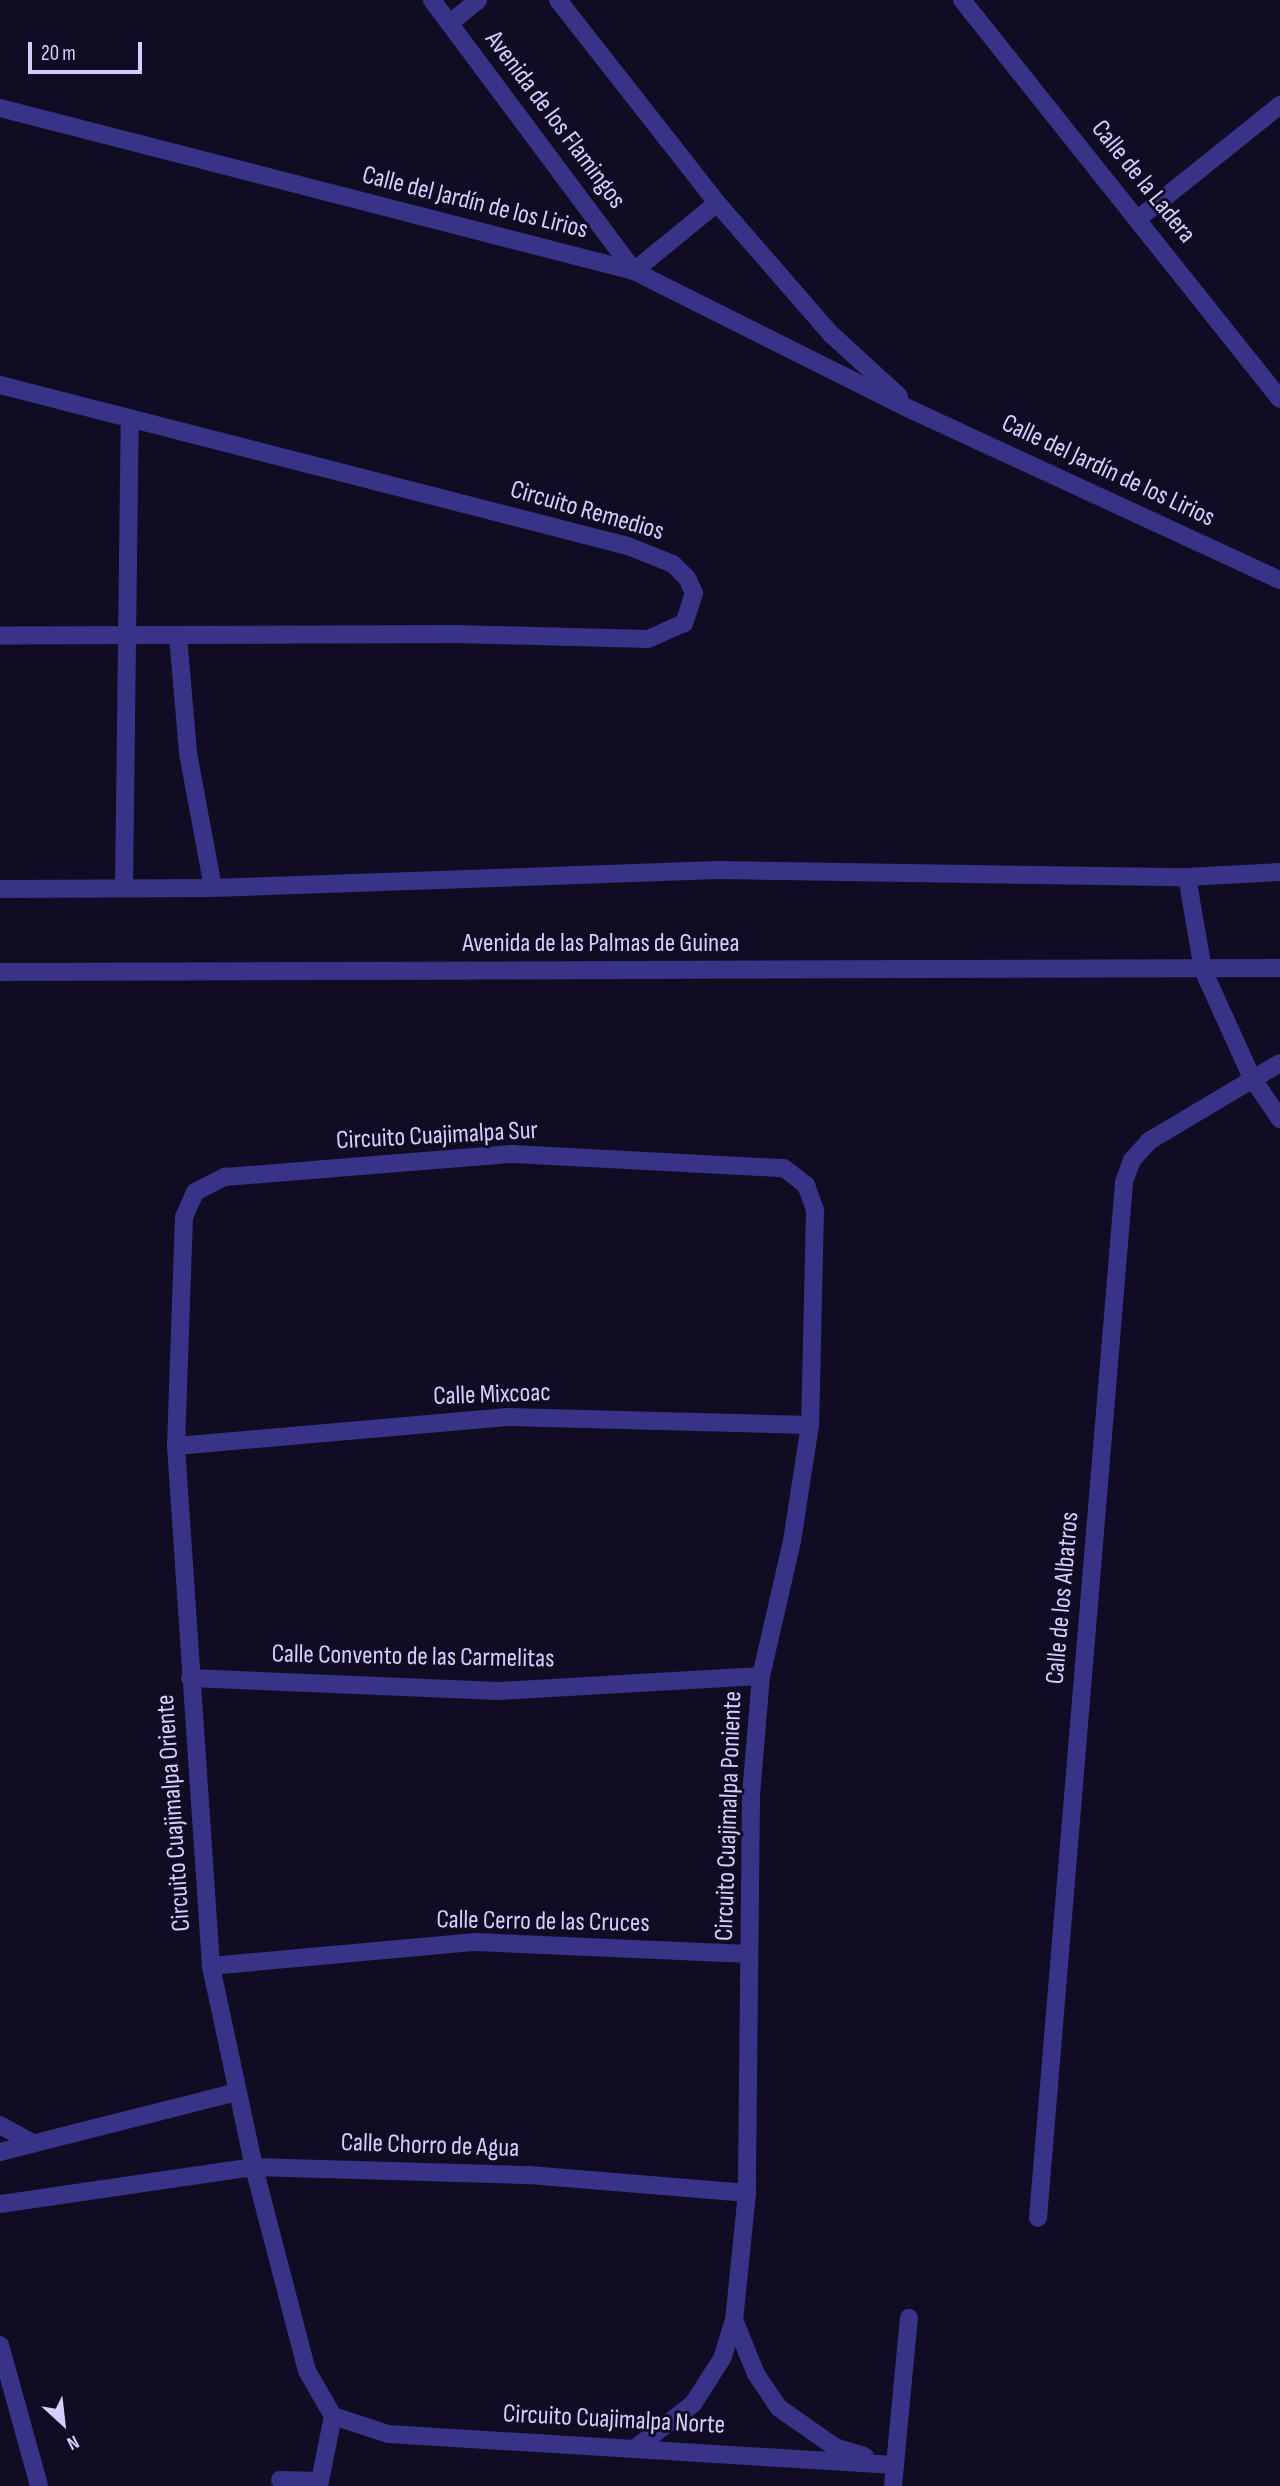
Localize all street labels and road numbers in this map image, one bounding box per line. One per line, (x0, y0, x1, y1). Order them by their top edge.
street label: Avenida de los Flamingos (478, 25, 632, 215)
street label: Calle de la Ladera (1084, 114, 1202, 250)
street label: Calle del Jardín de los Lirios (359, 160, 591, 246)
street label: Calle del Jardín de los Lirios (997, 408, 1219, 534)
street label: Circuito Remedios (507, 474, 667, 548)
street label: Avenida de las Palmas de Guinea (462, 928, 740, 960)
street label: Circuito Cuajimalpa Sur (335, 1115, 539, 1157)
street label: Calle Mixcoac (433, 1377, 551, 1413)
street label: Calle de los Albatros (1040, 1510, 1086, 1686)
street label: Calle Convento de las Carmelitas (271, 1639, 555, 1675)
street label: Circuito Cuajimalpa Poniente (709, 1690, 749, 1942)
street label: Circuito Cuajimalpa Oriente (150, 1693, 198, 1933)
street label: Calle Cerro de las Cruces (436, 1905, 650, 1939)
street label: Calle Chorro de Agua (340, 2127, 520, 2165)
street label: Circuito Cuajimalpa Norte (502, 2399, 726, 2441)

